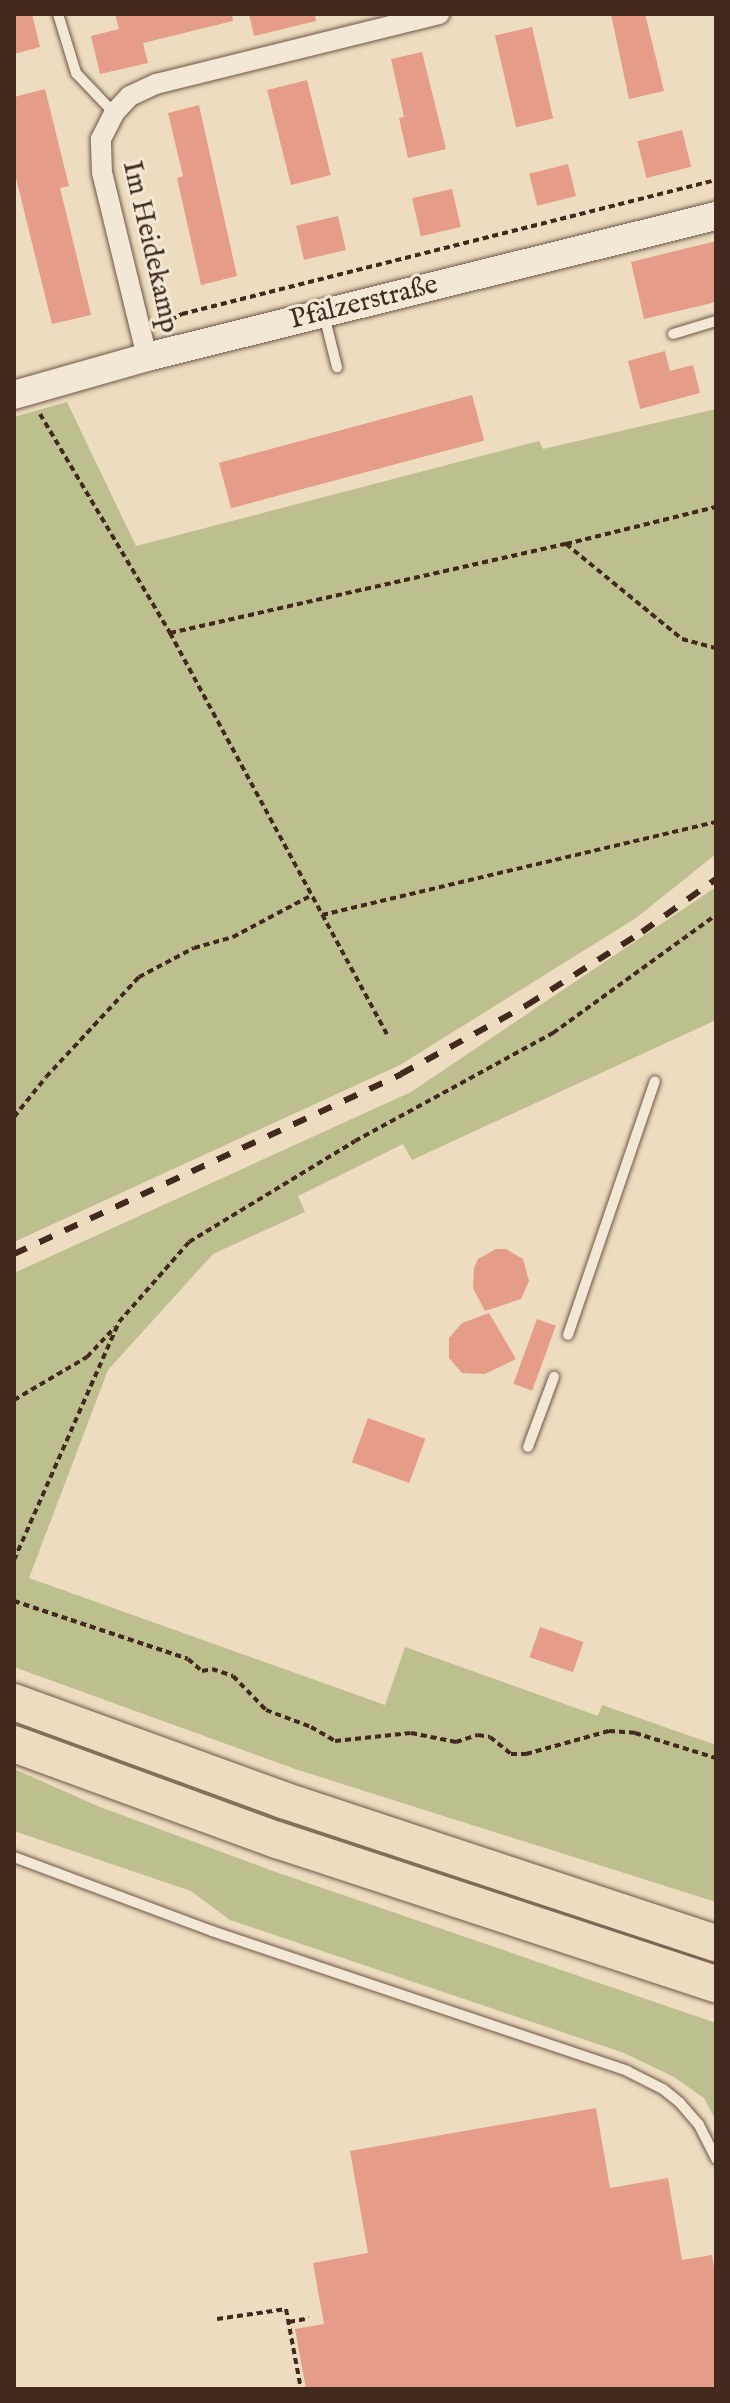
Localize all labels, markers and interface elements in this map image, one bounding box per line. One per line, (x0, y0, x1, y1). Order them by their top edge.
street label: Im Heidekamp (114, 158, 186, 336)
street label: Pfälzerstraße (287, 268, 441, 338)

